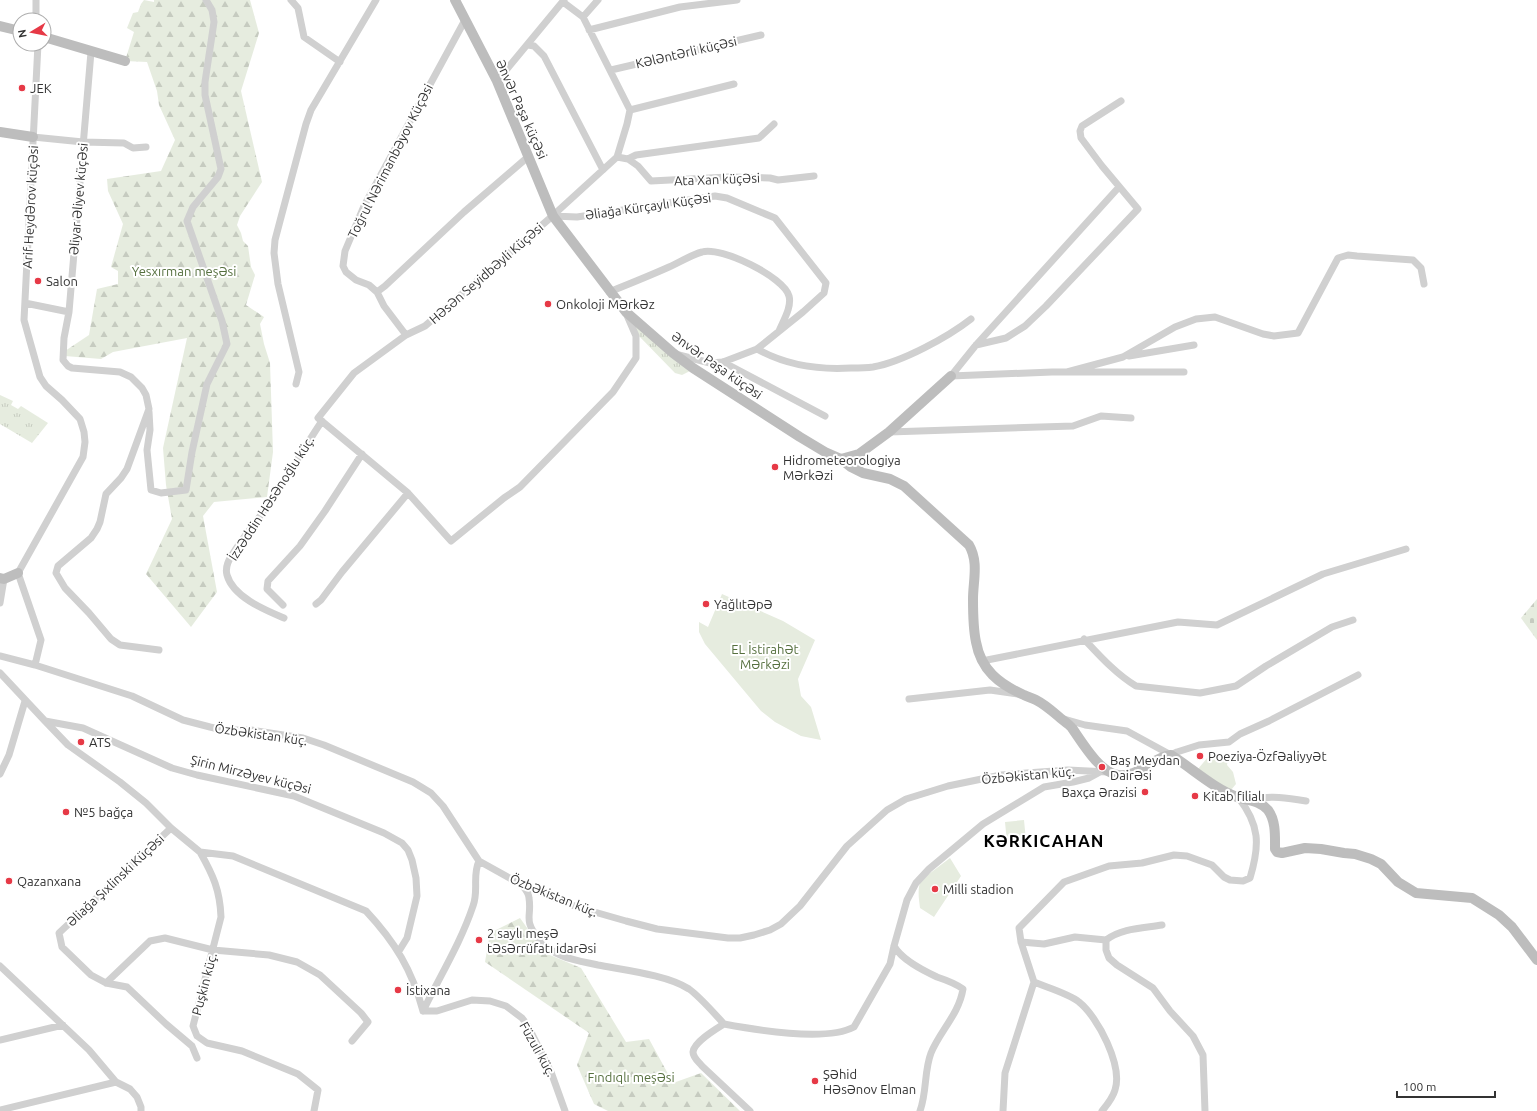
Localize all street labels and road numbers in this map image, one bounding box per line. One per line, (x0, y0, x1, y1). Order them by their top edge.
street label: Kələntərli küçəsi (634, 34, 738, 70)
street label: Ənvər Paşa küçəsi (494, 57, 550, 161)
street label: Toğrul Nərimanbəyov Küçəsi (345, 82, 435, 240)
street label: Əliyar Əliyev küçəsi (66, 142, 90, 256)
street label: Arif Heydərov küçəsi (20, 145, 40, 269)
street label: Ata Xan küçəsi (674, 171, 760, 187)
street label: Əliağa Kürçaylı Küçəsi (584, 190, 712, 222)
street label: Həsən Seyidbəyli Küçəsi (426, 220, 546, 326)
street label: Ənvər Paşa küçəsi (669, 328, 765, 402)
street label: İzzəddin Həsənoğlu küç. (225, 433, 317, 563)
street label: Özbəkistan küç. (214, 720, 308, 747)
street label: Şirin Mirzəyev küçəsi (189, 752, 313, 796)
street label: Özbəkistan küç. (981, 763, 1075, 786)
street label: Əliağa Şıxlinski Küçəsi (64, 831, 166, 929)
street label: Özbəkistan küç. (508, 870, 600, 919)
street label: Puşkin küç. (189, 951, 219, 1017)
street label: Füzuli küç. (517, 1019, 559, 1079)

